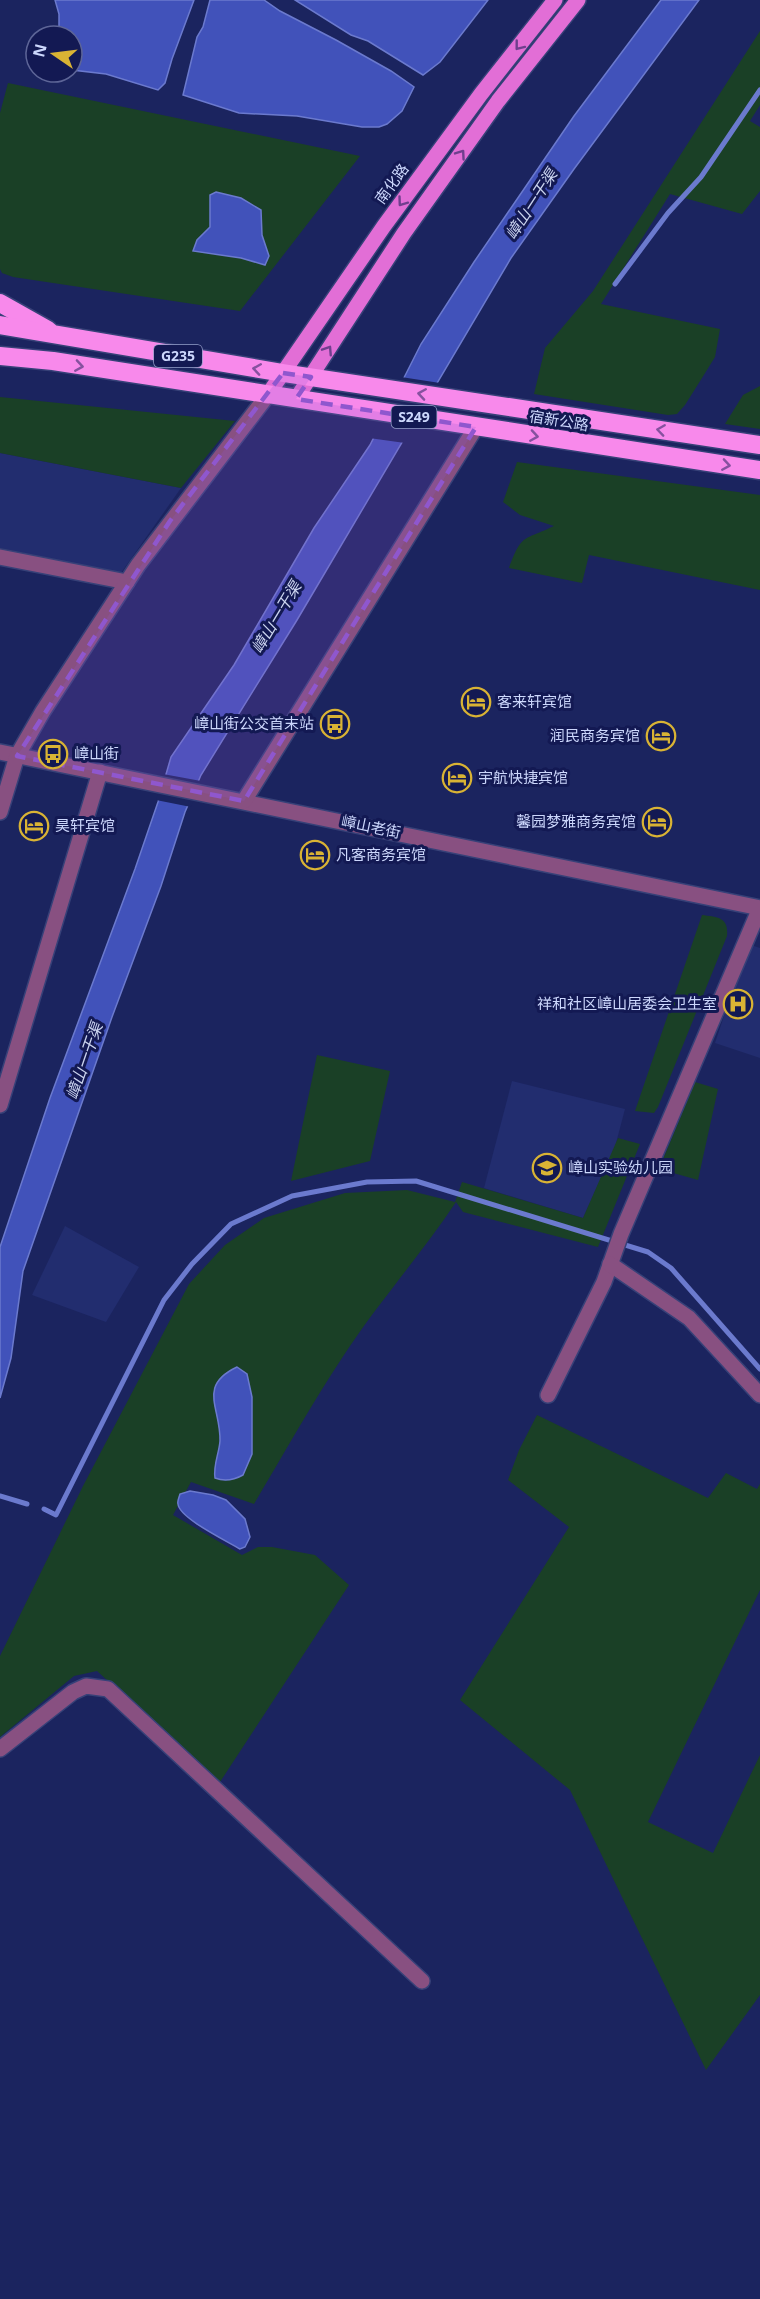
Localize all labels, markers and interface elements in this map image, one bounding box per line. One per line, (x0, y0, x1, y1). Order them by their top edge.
north arrow (24, 24, 84, 84)
one-way arrow (515, 39, 526, 50)
text: N (27, 41, 52, 59)
one-way arrow (454, 149, 465, 160)
street label: 南化路 (370, 159, 413, 207)
water label: 嶂山一干渠 (500, 163, 563, 244)
one-way arrow (398, 195, 409, 206)
road number: G235 (154, 345, 202, 367)
one-way arrow (321, 346, 333, 356)
one-way arrow (74, 359, 84, 371)
one-way arrow (253, 363, 262, 375)
one-way arrow (417, 388, 427, 401)
street label: 宿新公路 (528, 405, 590, 435)
road number: S249 (392, 406, 436, 428)
one-way arrow (656, 425, 665, 437)
one-way arrow (529, 429, 538, 441)
one-way arrow (722, 459, 731, 471)
water label: 嶂山一干渠 (246, 575, 307, 657)
hotel icon: 客来轩宾馆 (460, 686, 492, 718)
place label: 客来轩宾馆 (497, 691, 572, 711)
bus stop icon: 嶂山街公交首末站 (319, 708, 351, 740)
place label: 嶂山街公交首末站 (194, 713, 314, 733)
hotel icon: 润民商务宾馆 (645, 720, 677, 752)
place label: 润民商务宾馆 (550, 725, 640, 745)
bus stop icon: 嶂山街 (37, 738, 69, 770)
place label: 嶂山街 (74, 743, 119, 763)
hotel icon: 宇航快捷宾馆 (441, 762, 473, 794)
place label: 宇航快捷宾馆 (478, 767, 568, 787)
hotel icon: 馨园梦雅商务宾馆 (641, 806, 673, 838)
hotel icon: 昊轩宾馆 (18, 810, 50, 842)
street label: 嶂山老街 (340, 810, 403, 842)
place label: 馨园梦雅商务宾馆 (516, 811, 636, 831)
place label: 昊轩宾馆 (55, 815, 115, 835)
hotel icon: 凡客商务宾馆 (299, 839, 331, 871)
place label: 凡客商务宾馆 (336, 844, 426, 864)
hospital icon: 祥和社区嶂山居委会卫生室 (722, 988, 754, 1020)
place label: 祥和社区嶂山居委会卫生室 (537, 993, 717, 1013)
water label: 嶂山一干渠 (61, 1018, 108, 1102)
school or university icon: 嶂山实验幼儿园 (531, 1152, 563, 1184)
place label: 嶂山实验幼儿园 (568, 1157, 673, 1177)

